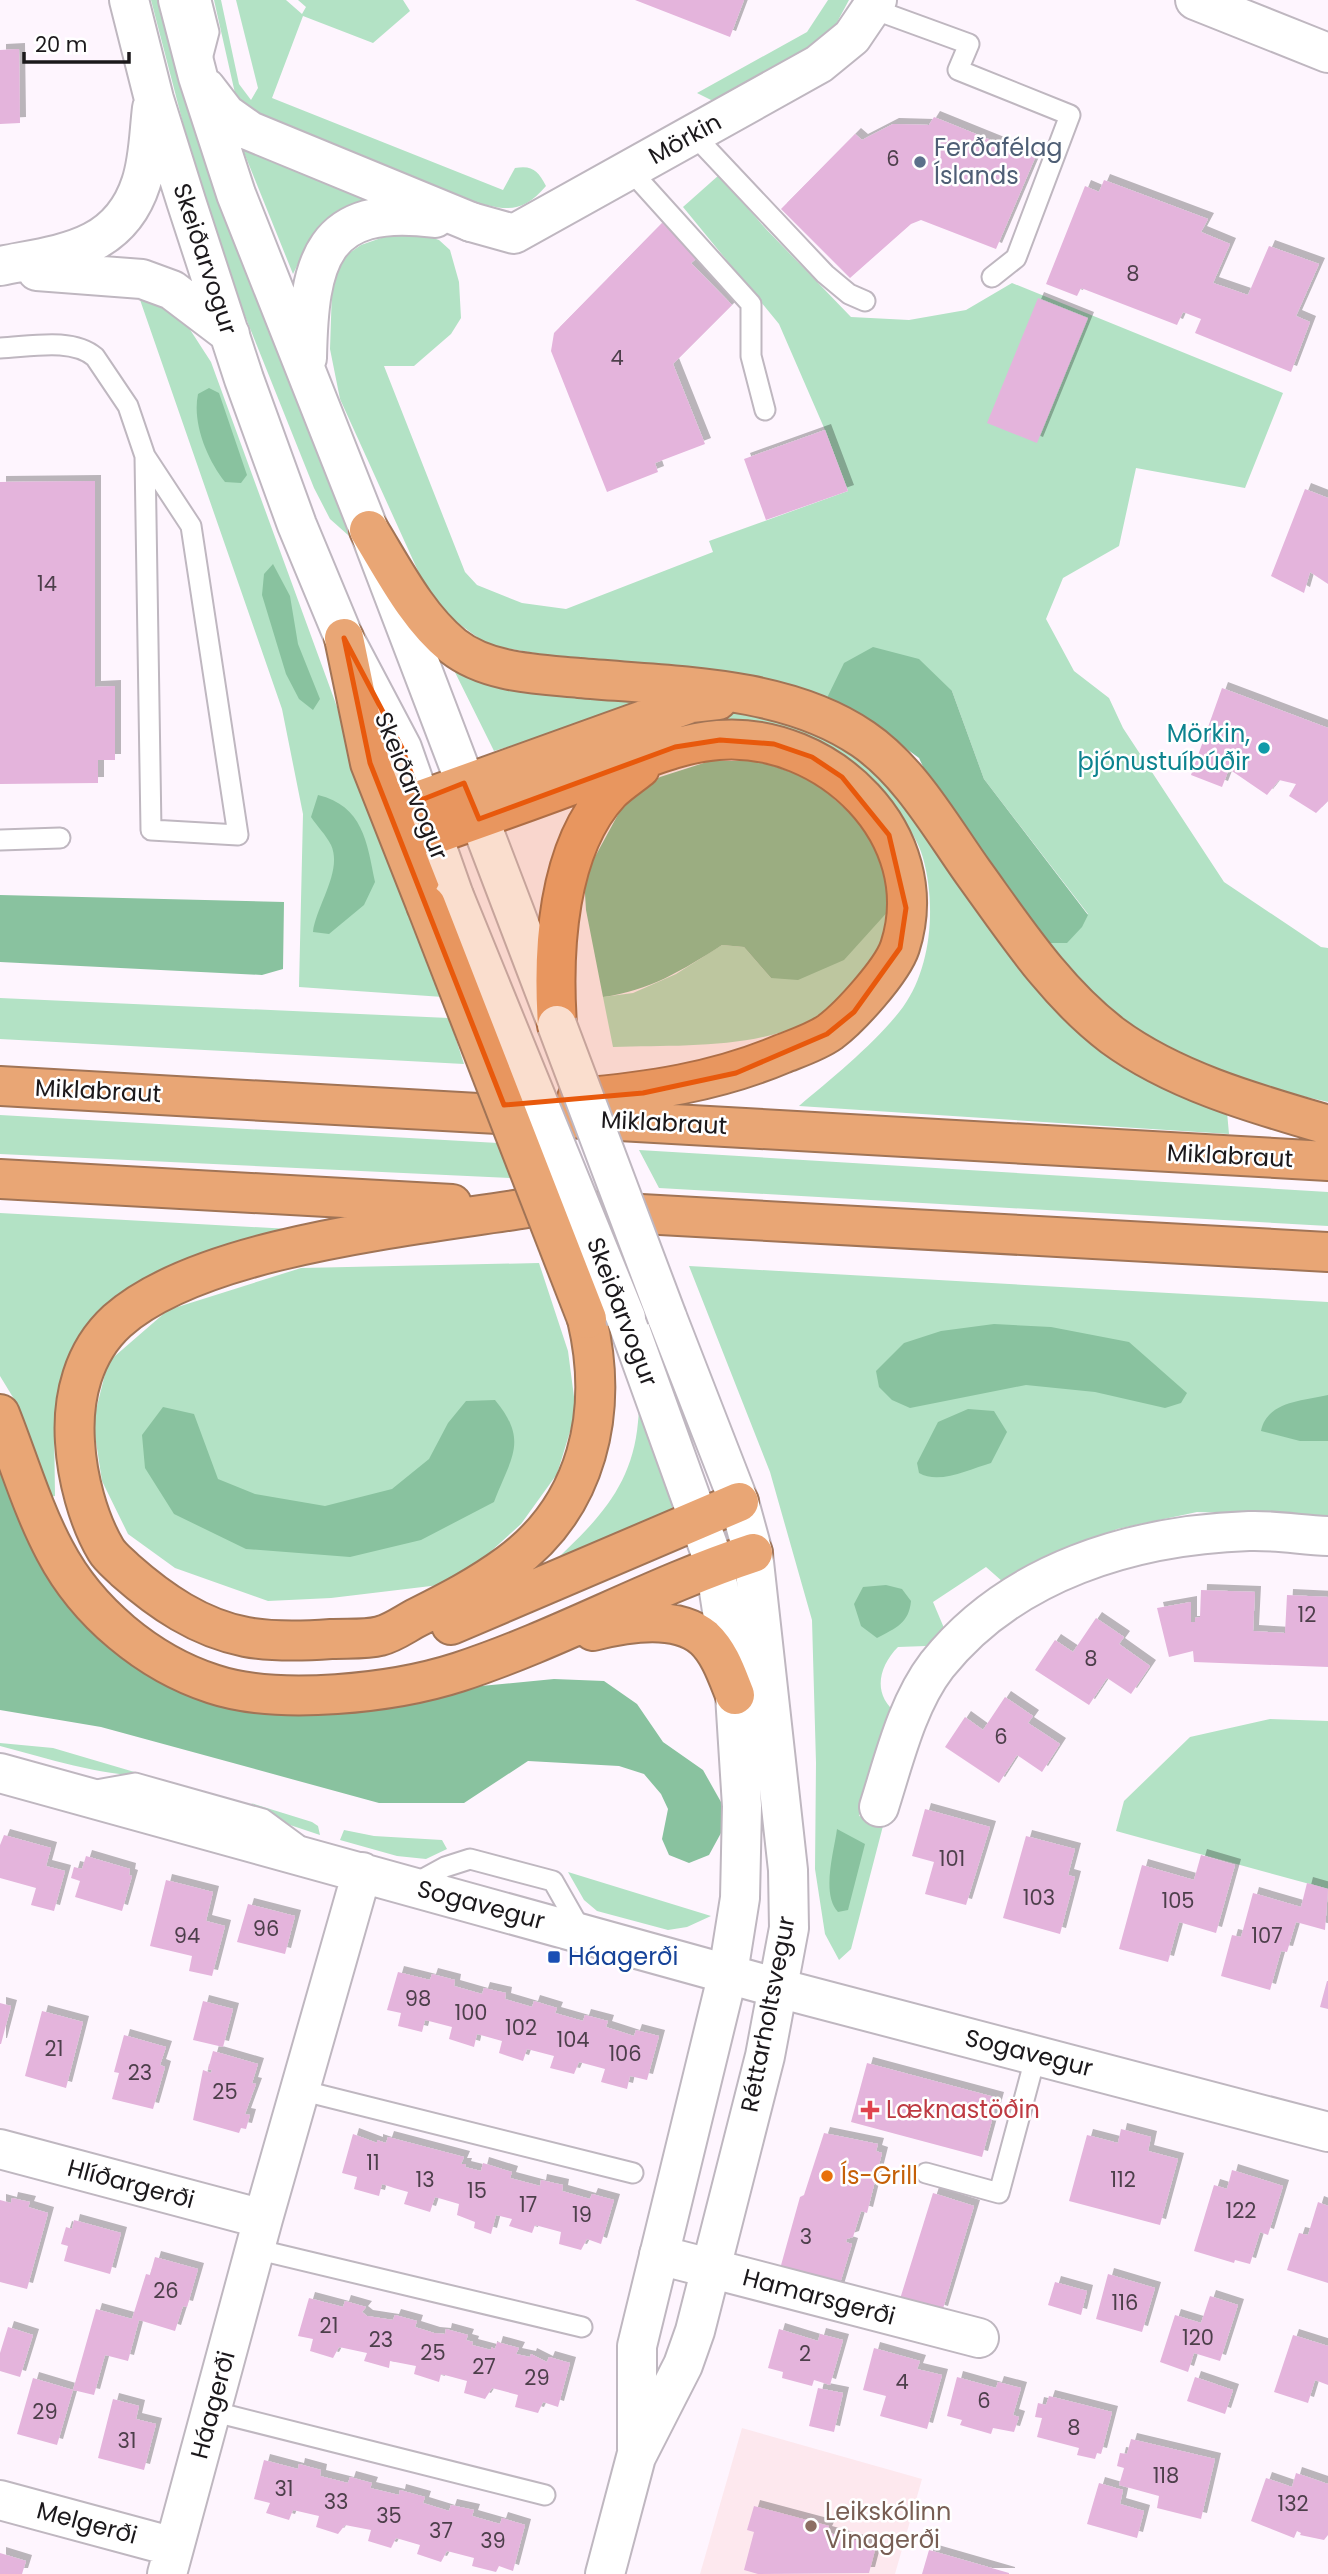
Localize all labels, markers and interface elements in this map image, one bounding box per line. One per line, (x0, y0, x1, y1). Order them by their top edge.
scale bar (24, 21, 130, 65)
text: 20 m (35, 30, 88, 59)
street label: Mörkin (642, 105, 727, 172)
place label: Ferðafélag Íslands (934, 131, 1063, 192)
house number: 6 (886, 144, 900, 173)
marker: Ferðafélag Íslands (912, 154, 928, 170)
street label: Skeiðarvogur (166, 179, 245, 339)
house number: 8 (1126, 259, 1140, 288)
house number: 4 (610, 343, 624, 372)
house number: 14 (37, 569, 57, 598)
street label: Skeiðarvogur (367, 707, 456, 865)
place label: Mörkin, þjónustuíbúðir (1077, 717, 1250, 778)
marker: Mörkin, þjónustuíbúðir (1256, 740, 1272, 756)
street label: Miklabraut (34, 1071, 162, 1110)
street label: Miklabraut (600, 1103, 728, 1142)
street label: Miklabraut (1166, 1136, 1294, 1175)
street label: Skeiðarvogur (579, 1233, 666, 1391)
house number: 12 (1298, 1600, 1316, 1629)
house number: 8 (1084, 1644, 1098, 1673)
house number: 6 (994, 1722, 1008, 1751)
house number: 101 (939, 1844, 965, 1873)
street label: Sogavegur (414, 1872, 549, 1937)
house number: 103 (1023, 1883, 1055, 1912)
house number: 105 (1161, 1886, 1195, 1915)
street label: Réttarholtsvegur (732, 1913, 803, 2115)
house number: 96 (253, 1914, 279, 1943)
house number: 94 (174, 1921, 200, 1950)
house number: 107 (1251, 1921, 1283, 1950)
place label: Háagerði (568, 1940, 678, 1973)
marker: Háagerði (546, 1949, 562, 1965)
house number: 98 (405, 1984, 431, 2013)
house number: 100 (454, 1998, 488, 2027)
house number: 102 (505, 2013, 537, 2042)
street label: Sogavegur (962, 2021, 1097, 2084)
house number: 104 (556, 2025, 590, 2054)
house number: 21 (45, 2034, 63, 2063)
house number: 106 (608, 2039, 642, 2068)
house number: 23 (128, 2058, 152, 2087)
house number: 25 (212, 2077, 238, 2106)
place label: Læknastöðin (886, 2093, 1040, 2126)
marker: Læknastöðin (860, 2100, 880, 2120)
house number: 11 (366, 2148, 380, 2177)
street label: Hlíðargerði (64, 2151, 198, 2216)
place label: Ís-Grill (841, 2159, 918, 2192)
house number: 13 (415, 2165, 435, 2194)
house number: 112 (1110, 2165, 1136, 2194)
marker: Ís-Grill (819, 2168, 835, 2184)
house number: 15 (467, 2176, 487, 2205)
house number: 17 (519, 2190, 537, 2219)
house number: 122 (1226, 2196, 1256, 2225)
house number: 19 (572, 2200, 592, 2229)
house number: 3 (800, 2222, 812, 2251)
street label: Hamarsgerði (739, 2260, 899, 2333)
house number: 26 (153, 2276, 179, 2305)
house number: 116 (1112, 2288, 1138, 2317)
house number: 21 (320, 2311, 338, 2340)
house number: 120 (1182, 2323, 1214, 2352)
house number: 23 (369, 2325, 393, 2354)
house number: 25 (420, 2338, 446, 2367)
house number: 2 (799, 2339, 811, 2368)
street label: Háagerði (182, 2347, 243, 2462)
house number: 27 (472, 2352, 496, 2381)
house number: 29 (524, 2363, 550, 2392)
house number: 4 (895, 2367, 909, 2396)
house number: 6 (977, 2386, 991, 2415)
house number: 29 (32, 2397, 58, 2426)
house number: 8 (1067, 2413, 1081, 2442)
house number: 31 (117, 2426, 137, 2455)
house number: 118 (1153, 2461, 1179, 2490)
house number: 31 (274, 2474, 294, 2503)
house number: 33 (324, 2487, 348, 2516)
house number: 132 (1277, 2489, 1309, 2518)
street label: Melgerði (33, 2493, 141, 2552)
place label: Leikskólinn Vinagerði (825, 2495, 951, 2556)
house number: 35 (376, 2501, 402, 2530)
house number: 37 (429, 2516, 453, 2545)
marker: Leikskólinn Vinagerði (803, 2518, 819, 2534)
house number: 39 (480, 2526, 506, 2555)

